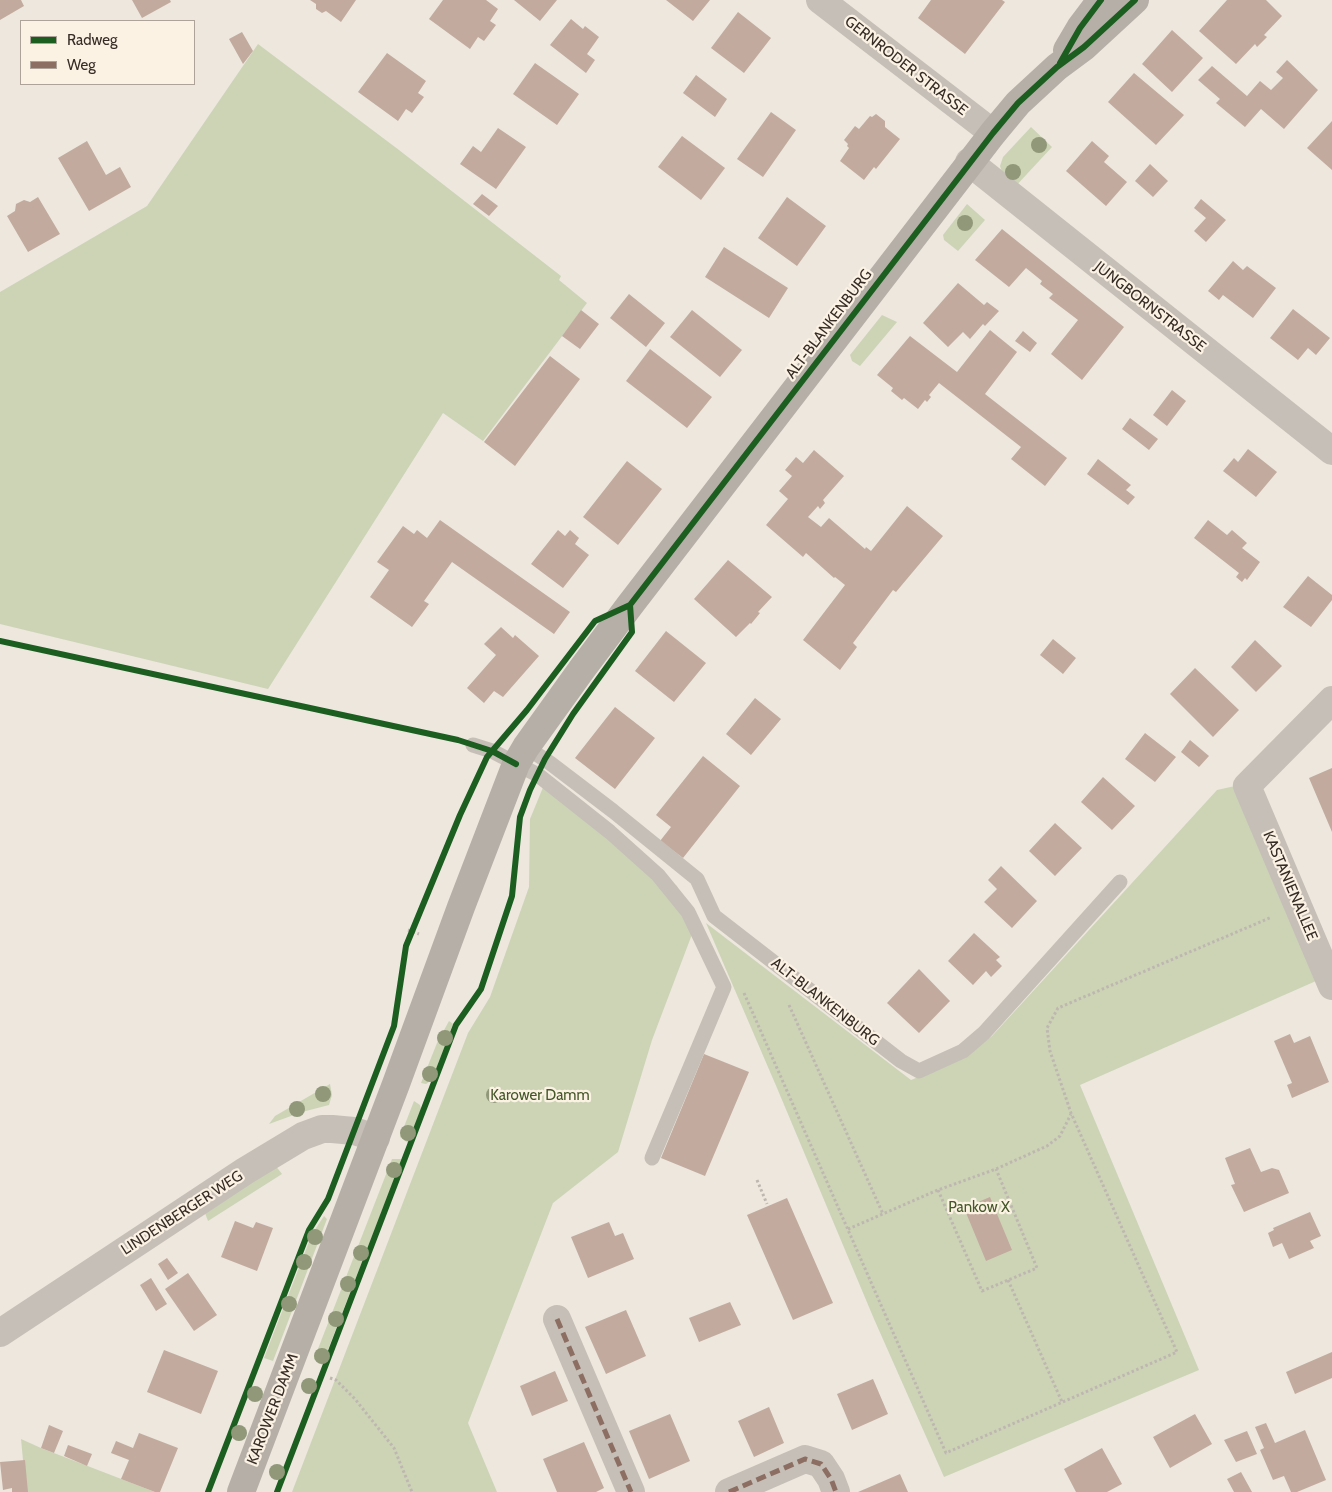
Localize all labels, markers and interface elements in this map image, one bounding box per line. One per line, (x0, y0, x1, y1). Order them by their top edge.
street label: GERNRODER STRASSE (841, 12, 971, 120)
legend (20, 20, 195, 85)
text: Radweg (67, 31, 117, 49)
text: Weg (67, 56, 96, 74)
street label: JUNGBORNSTRASSE (1091, 258, 1209, 356)
street label: ALT-BLANKENBURG (782, 266, 876, 382)
street label: KASTANIENALLEE (1259, 829, 1321, 943)
street label: ALT-BLANKENBURG (767, 954, 883, 1050)
park label: Karower Damm (490, 1087, 590, 1105)
street label: LINDENBERGER WEG (118, 1167, 246, 1259)
park label: Pankow X (948, 1199, 1010, 1217)
street label: KAROWER DAMM (244, 1351, 302, 1467)

